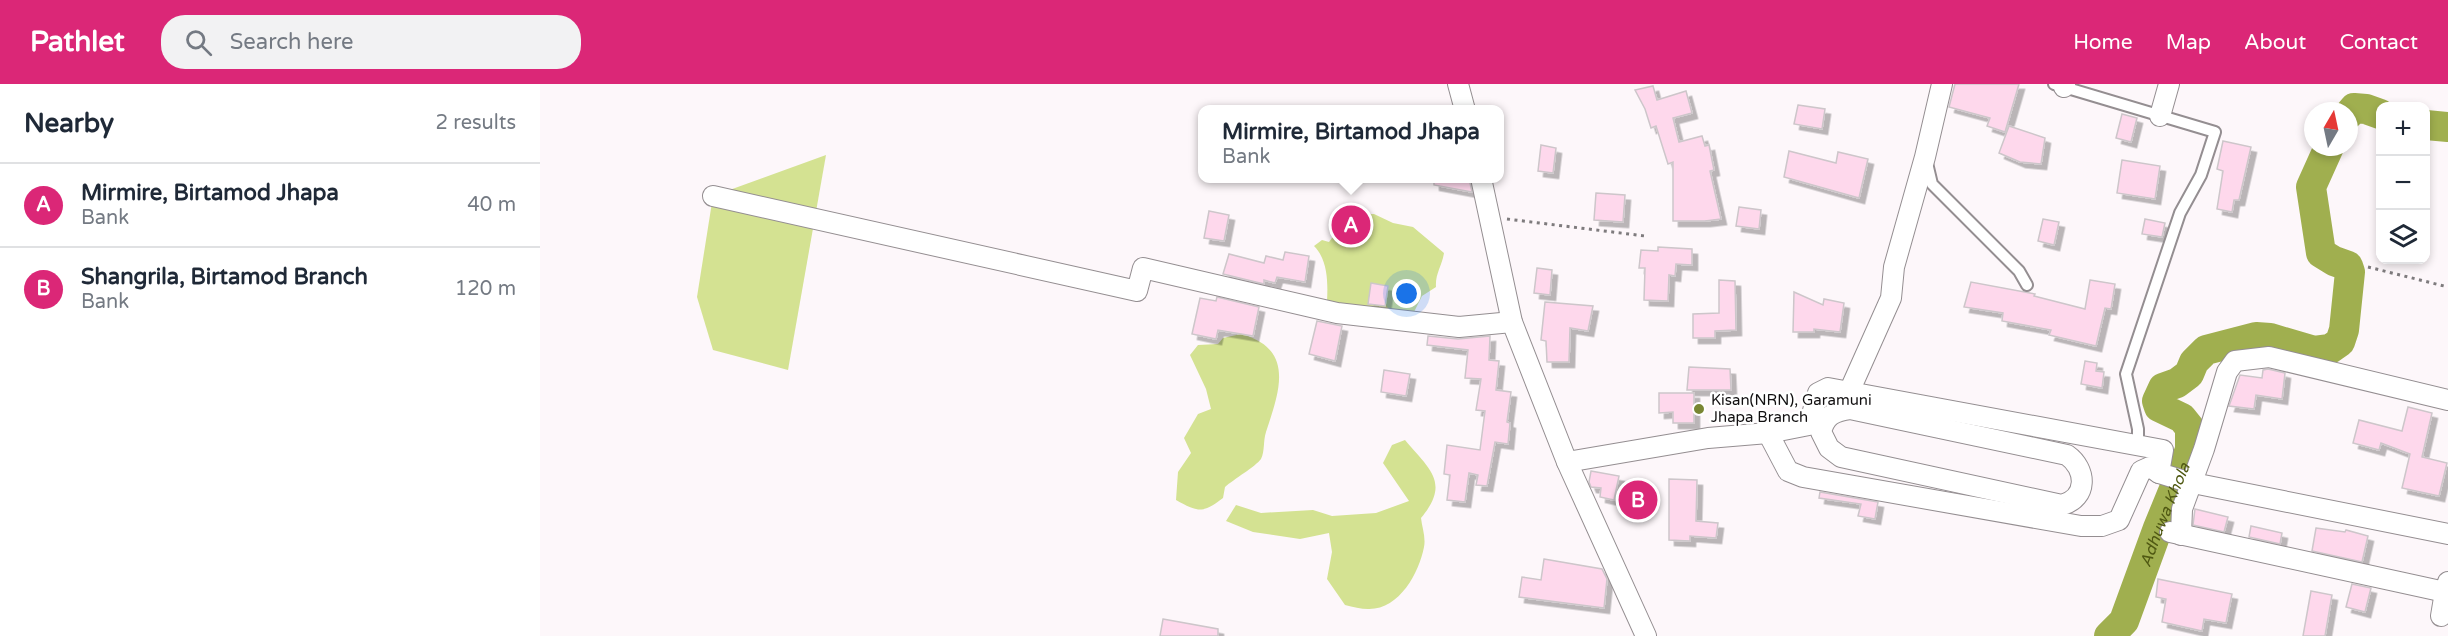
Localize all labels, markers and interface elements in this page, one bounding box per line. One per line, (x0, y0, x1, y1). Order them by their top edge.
search box (161, 15, 581, 69)
text: Pathlet (30, 25, 125, 59)
icon: search (182, 26, 215, 59)
text: Search here (230, 29, 353, 55)
text: Home (2073, 30, 2133, 55)
text: Map (2166, 30, 2211, 55)
text: About (2244, 30, 2306, 55)
text: Contact (2339, 30, 2418, 55)
north arrow (2304, 102, 2358, 156)
map controls (2376, 102, 2430, 264)
button: + (2376, 102, 2430, 156)
popup (1198, 105, 1504, 183)
text: Nearby (24, 108, 114, 139)
text: 2 results (436, 111, 516, 135)
text: Mirmire, Birtamod Jhapa (1222, 119, 1480, 145)
text: Bank (1222, 145, 1270, 169)
button: − (2376, 156, 2430, 210)
text: Mirmire, Birtamod Jhapa (81, 180, 339, 206)
text: A (36, 193, 51, 217)
text: 40 m (467, 193, 516, 217)
pin: A (1332, 202, 1370, 248)
text: Bank (81, 206, 129, 230)
button: layers (2376, 210, 2430, 264)
text: Shangrila, Birtamod Branch (81, 264, 368, 290)
text: B (37, 277, 50, 301)
text: 120 m (455, 277, 516, 301)
your location (1392, 279, 1421, 308)
text: Bank (81, 290, 129, 314)
place label: Kisan(NRN), Garamuni Jhapa Branch (1711, 391, 1872, 426)
marker: Kisan(NRN), Garamuni Jhapa Branch (1692, 402, 1706, 416)
water label: Adhuwa Khola (2136, 459, 2195, 570)
pin: B (1618, 478, 1658, 522)

